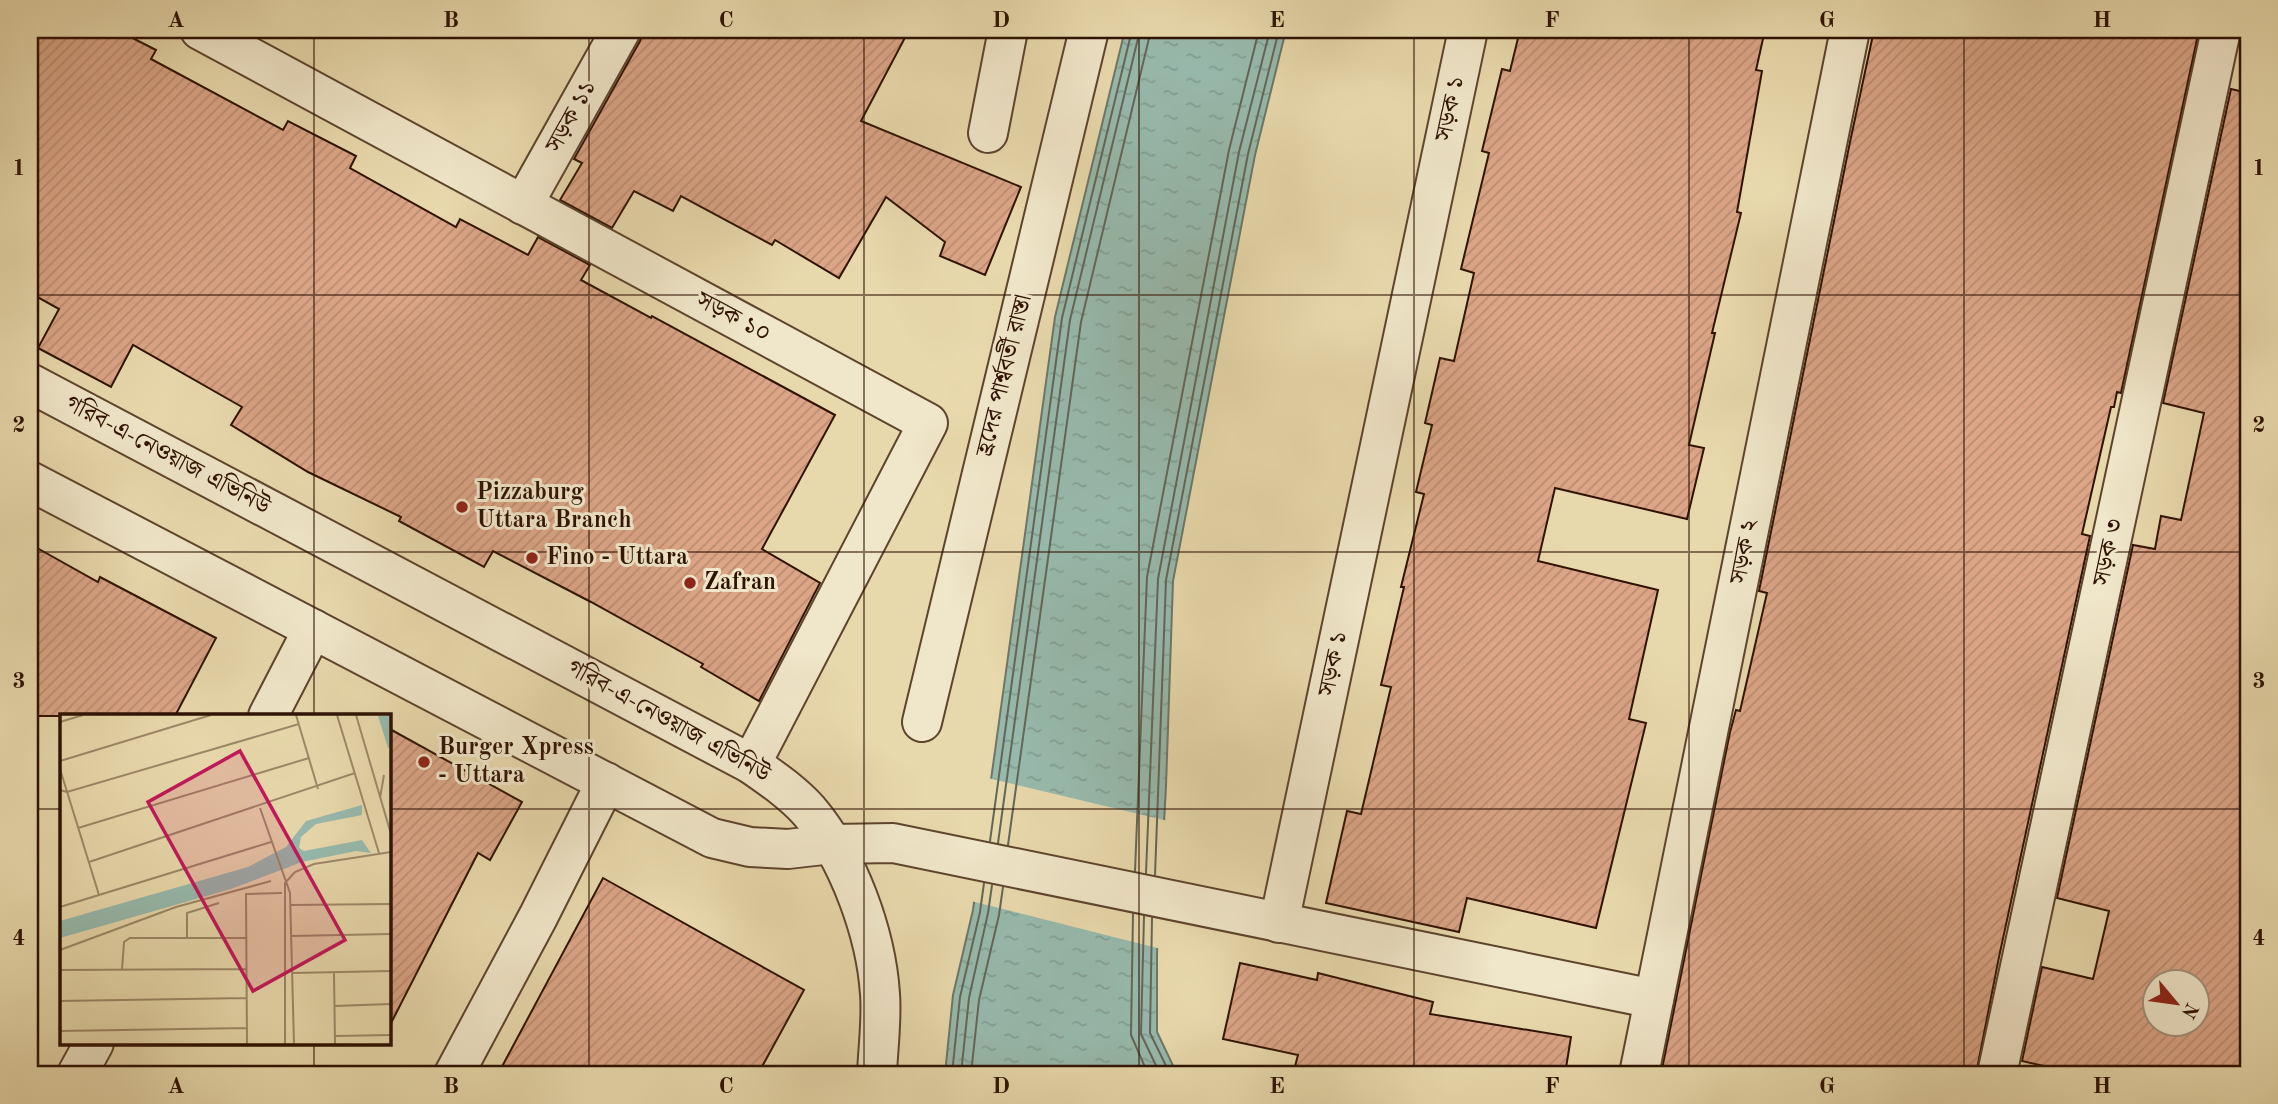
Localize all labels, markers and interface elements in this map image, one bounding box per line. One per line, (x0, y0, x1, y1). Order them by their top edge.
text: A (167, 9, 185, 32)
text: B (443, 9, 459, 32)
text: C (718, 9, 734, 32)
text: D (992, 9, 1010, 32)
text: E (1269, 9, 1285, 32)
text: F (1544, 9, 1560, 32)
text: G (1819, 9, 1835, 32)
text: H (2093, 9, 2111, 32)
street label: সড়ক ১ (1432, 74, 1470, 145)
street label: সড়ক ১১ (542, 77, 601, 158)
text: 1 (12, 157, 26, 180)
text: 1 (2252, 157, 2266, 180)
street label: সড়ক ১০ (691, 288, 774, 347)
street label: হ্রদের পার্শ্ববর্তী রাস্তা (969, 292, 1037, 460)
street label: গরিব-এ-নেওয়াজ এভিনিউ (61, 388, 276, 520)
text: 2 (12, 414, 26, 437)
text: 2 (2252, 414, 2266, 437)
place label: Pizzaburg Uttara Branch (476, 481, 632, 533)
marker: Pizzaburg Uttara Branch (454, 499, 470, 515)
street label: সড়ক ৩ (2090, 516, 2128, 589)
street label: সড়ক ২ (1727, 517, 1763, 587)
place label: Fino - Uttara (546, 546, 688, 570)
marker: Fino - Uttara (524, 550, 540, 566)
place label: Zafran (704, 571, 776, 595)
marker: Zafran (682, 575, 698, 591)
street label: সড়ক ১ (1315, 629, 1353, 700)
street label: গরিব-এ-নেওয়াজ এভিনিউ (563, 652, 777, 788)
text: 3 (12, 670, 26, 693)
text: 3 (2252, 670, 2266, 693)
inset map (60, 714, 390, 1044)
place label: Burger Xpress - Uttara (438, 736, 594, 788)
marker: Burger Xpress - Uttara (416, 754, 432, 770)
text: 4 (12, 927, 26, 950)
text: 4 (2252, 927, 2266, 950)
north arrow (2142, 968, 2212, 1038)
text: N (2177, 999, 2201, 1021)
text: A (167, 1075, 185, 1098)
text: B (443, 1075, 459, 1098)
text: C (718, 1075, 734, 1098)
text: D (992, 1075, 1010, 1098)
text: E (1269, 1075, 1285, 1098)
text: F (1544, 1075, 1560, 1098)
text: G (1819, 1075, 1835, 1098)
text: H (2093, 1075, 2111, 1098)

